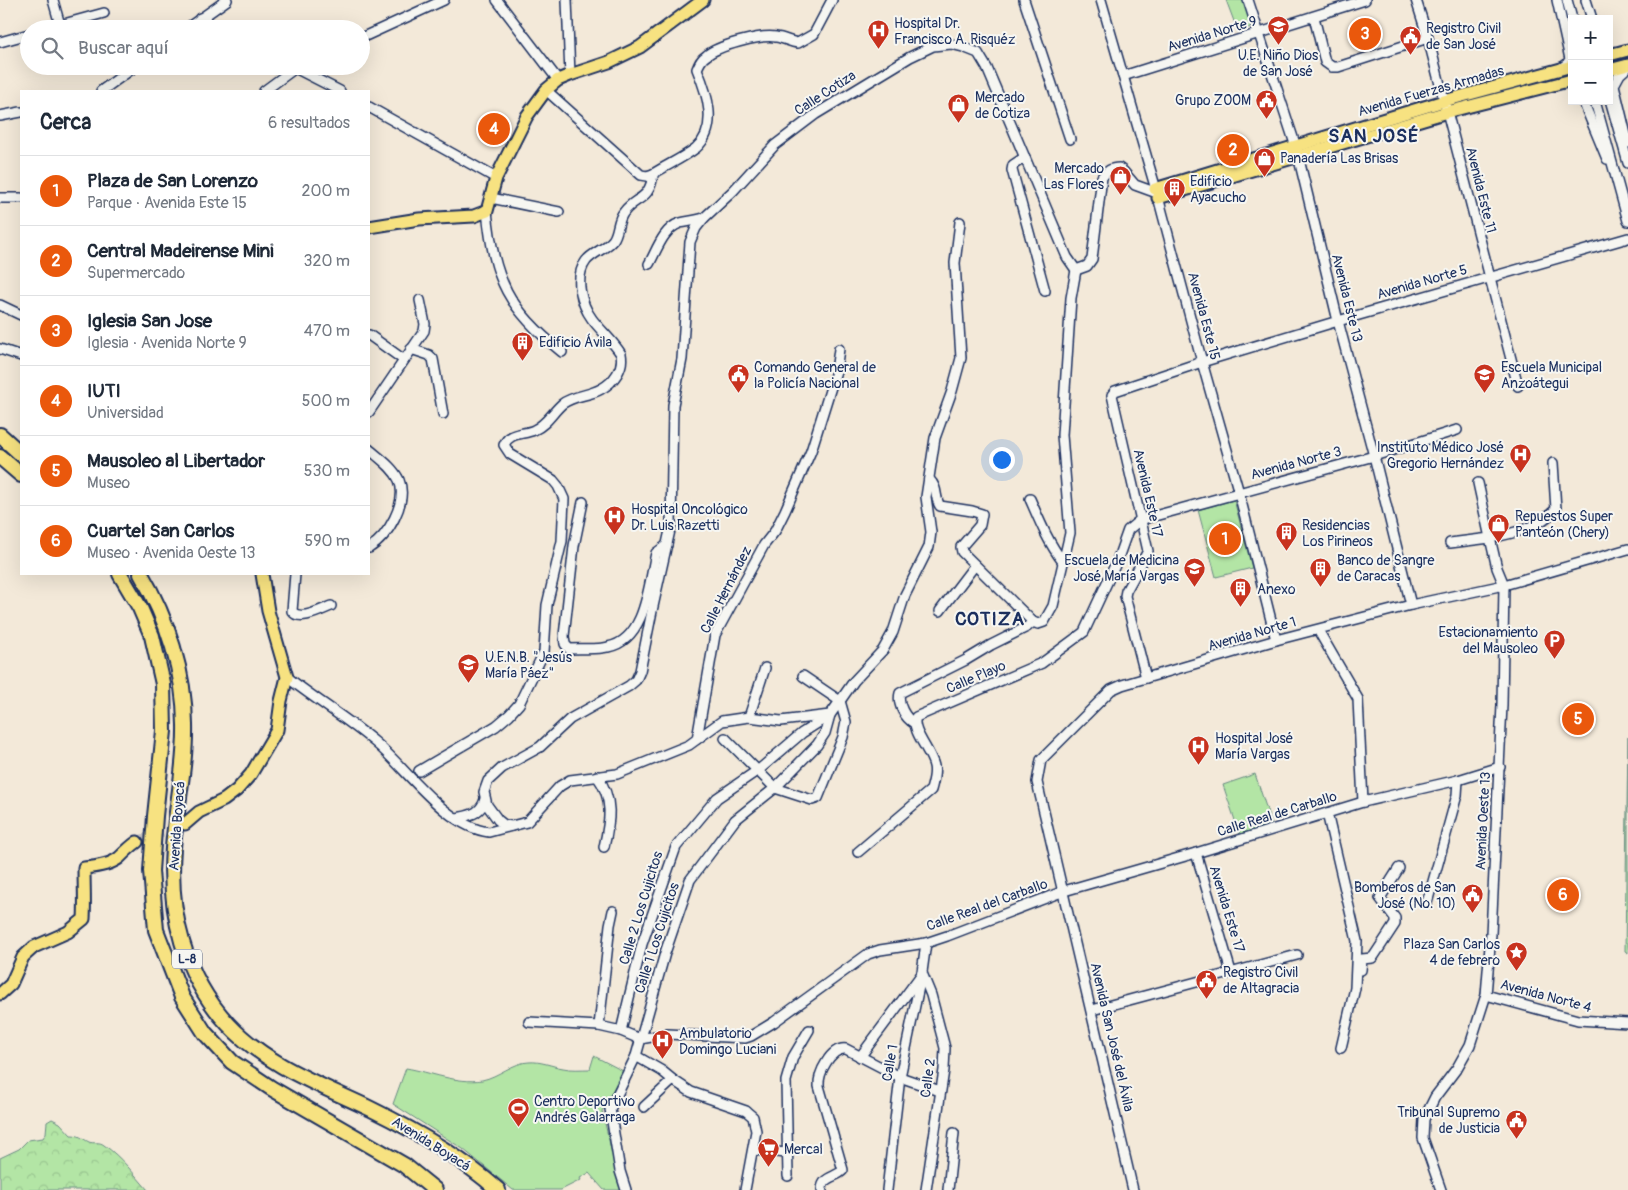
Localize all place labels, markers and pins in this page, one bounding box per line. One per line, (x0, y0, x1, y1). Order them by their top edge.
place label: Hospital Dr. Francisco A. Risquéz (894, 15, 1015, 48)
school or university icon: U.E. Niño Dios de San José (1266, 15, 1290, 46)
pin: 3 (1349, 15, 1381, 53)
hospital icon: Hospital Dr. Francisco A. Risquéz (866, 19, 890, 50)
place label: Registro Civil de San José (1426, 20, 1501, 53)
public building icon: Registro Civil de San José (1398, 24, 1422, 55)
place label: U.E. Niño Dios de San José (1238, 47, 1319, 80)
public building icon: Grupo ZOOM (1255, 88, 1279, 119)
place label: Mercado de Cotiza (975, 89, 1030, 122)
place label: Grupo ZOOM (1175, 92, 1251, 109)
shop icon: Mercado de Cotiza (947, 93, 971, 124)
pin: 4 (478, 110, 510, 148)
pin: 2 (1217, 131, 1249, 169)
shop icon: Panadería Las Brisas (1252, 146, 1276, 177)
place label: Panadería Las Brisas (1280, 150, 1399, 167)
place label: Mercado Las Flores (1043, 160, 1105, 193)
shop icon: Mercado Las Flores (1108, 164, 1132, 195)
place label: Edificio Ayacucho (1190, 173, 1247, 206)
building icon: Edificio Ayacucho (1162, 177, 1186, 208)
building icon: Edificio Ávila (511, 330, 535, 361)
place label: Edificio Ávila (539, 333, 612, 351)
place label: Comando General de la Policía Nacional (754, 359, 876, 392)
place label: Escuela Municipal Anzoátegui (1501, 359, 1602, 392)
public building icon: Comando General de la Policía Nacional (726, 363, 750, 394)
school or university icon: Escuela Municipal Anzoátegui (1473, 363, 1497, 394)
place label: Instituto Médico José Gregorio Hernández (1377, 439, 1504, 472)
hospital icon: Instituto Médico José Gregorio Hernández (1508, 443, 1532, 474)
place label: Hospital Oncológico Dr. Luis Razetti (631, 501, 748, 534)
hospital icon: Hospital Oncológico Dr. Luis Razetti (603, 505, 627, 536)
place label: Repuestos Super Panteón (Chery) (1515, 508, 1613, 541)
shop icon: Repuestos Super Panteón (Chery) (1487, 512, 1511, 543)
place label: Residencias Los Pirineos (1302, 517, 1374, 550)
pin: 1 (1209, 520, 1241, 558)
building icon: Residencias Los Pirineos (1274, 521, 1298, 552)
place label: Escuela de Medicina José María Vargas (1064, 552, 1180, 585)
place label: Banco de Sangre de Caracas (1337, 552, 1434, 585)
school or university icon: Escuela de Medicina José María Vargas (1183, 556, 1207, 587)
building icon: Banco de Sangre de Caracas (1309, 556, 1333, 587)
building icon: Anexo (1229, 577, 1253, 608)
place label: Anexo (1257, 581, 1296, 598)
place label: Estacionamiento del Mausoleo (1438, 624, 1538, 657)
parking icon: Estacionamiento del Mausoleo (1542, 628, 1566, 659)
place label: U.E.N.B. "Jesús María Páez" (485, 649, 573, 682)
school or university icon: U.E.N.B. "Jesús María Páez" (457, 653, 481, 684)
pin: 5 (1562, 700, 1594, 738)
place label: Hospital José María Vargas (1215, 730, 1293, 763)
hospital icon: Hospital José María Vargas (1187, 734, 1211, 765)
pin: 6 (1547, 876, 1579, 914)
place label: Bomberos de San José (No. 10) (1354, 879, 1456, 912)
public building icon: Bomberos de San José (No. 10) (1460, 883, 1484, 914)
place label: Plaza San Carlos 4 de febrero (1403, 936, 1501, 969)
place icon: Plaza San Carlos 4 de febrero (1504, 940, 1528, 971)
place label: Registro Civil de Altagracia (1223, 964, 1299, 997)
public building icon: Registro Civil de Altagracia (1195, 968, 1219, 999)
place label: Ambulatorio Domingo Luciani (679, 1025, 777, 1058)
hospital icon: Ambulatorio Domingo Luciani (651, 1029, 675, 1060)
place label: Centro Deportivo Andrés Galarraga (534, 1093, 636, 1126)
sports icon: Centro Deportivo Andrés Galarraga (506, 1097, 530, 1128)
place label: Tribunal Supremo de Justicia (1397, 1104, 1500, 1137)
public building icon: Tribunal Supremo de Justicia (1504, 1108, 1528, 1139)
supermarket icon: Mercal (756, 1137, 780, 1168)
place label: Mercal (784, 1141, 823, 1158)

